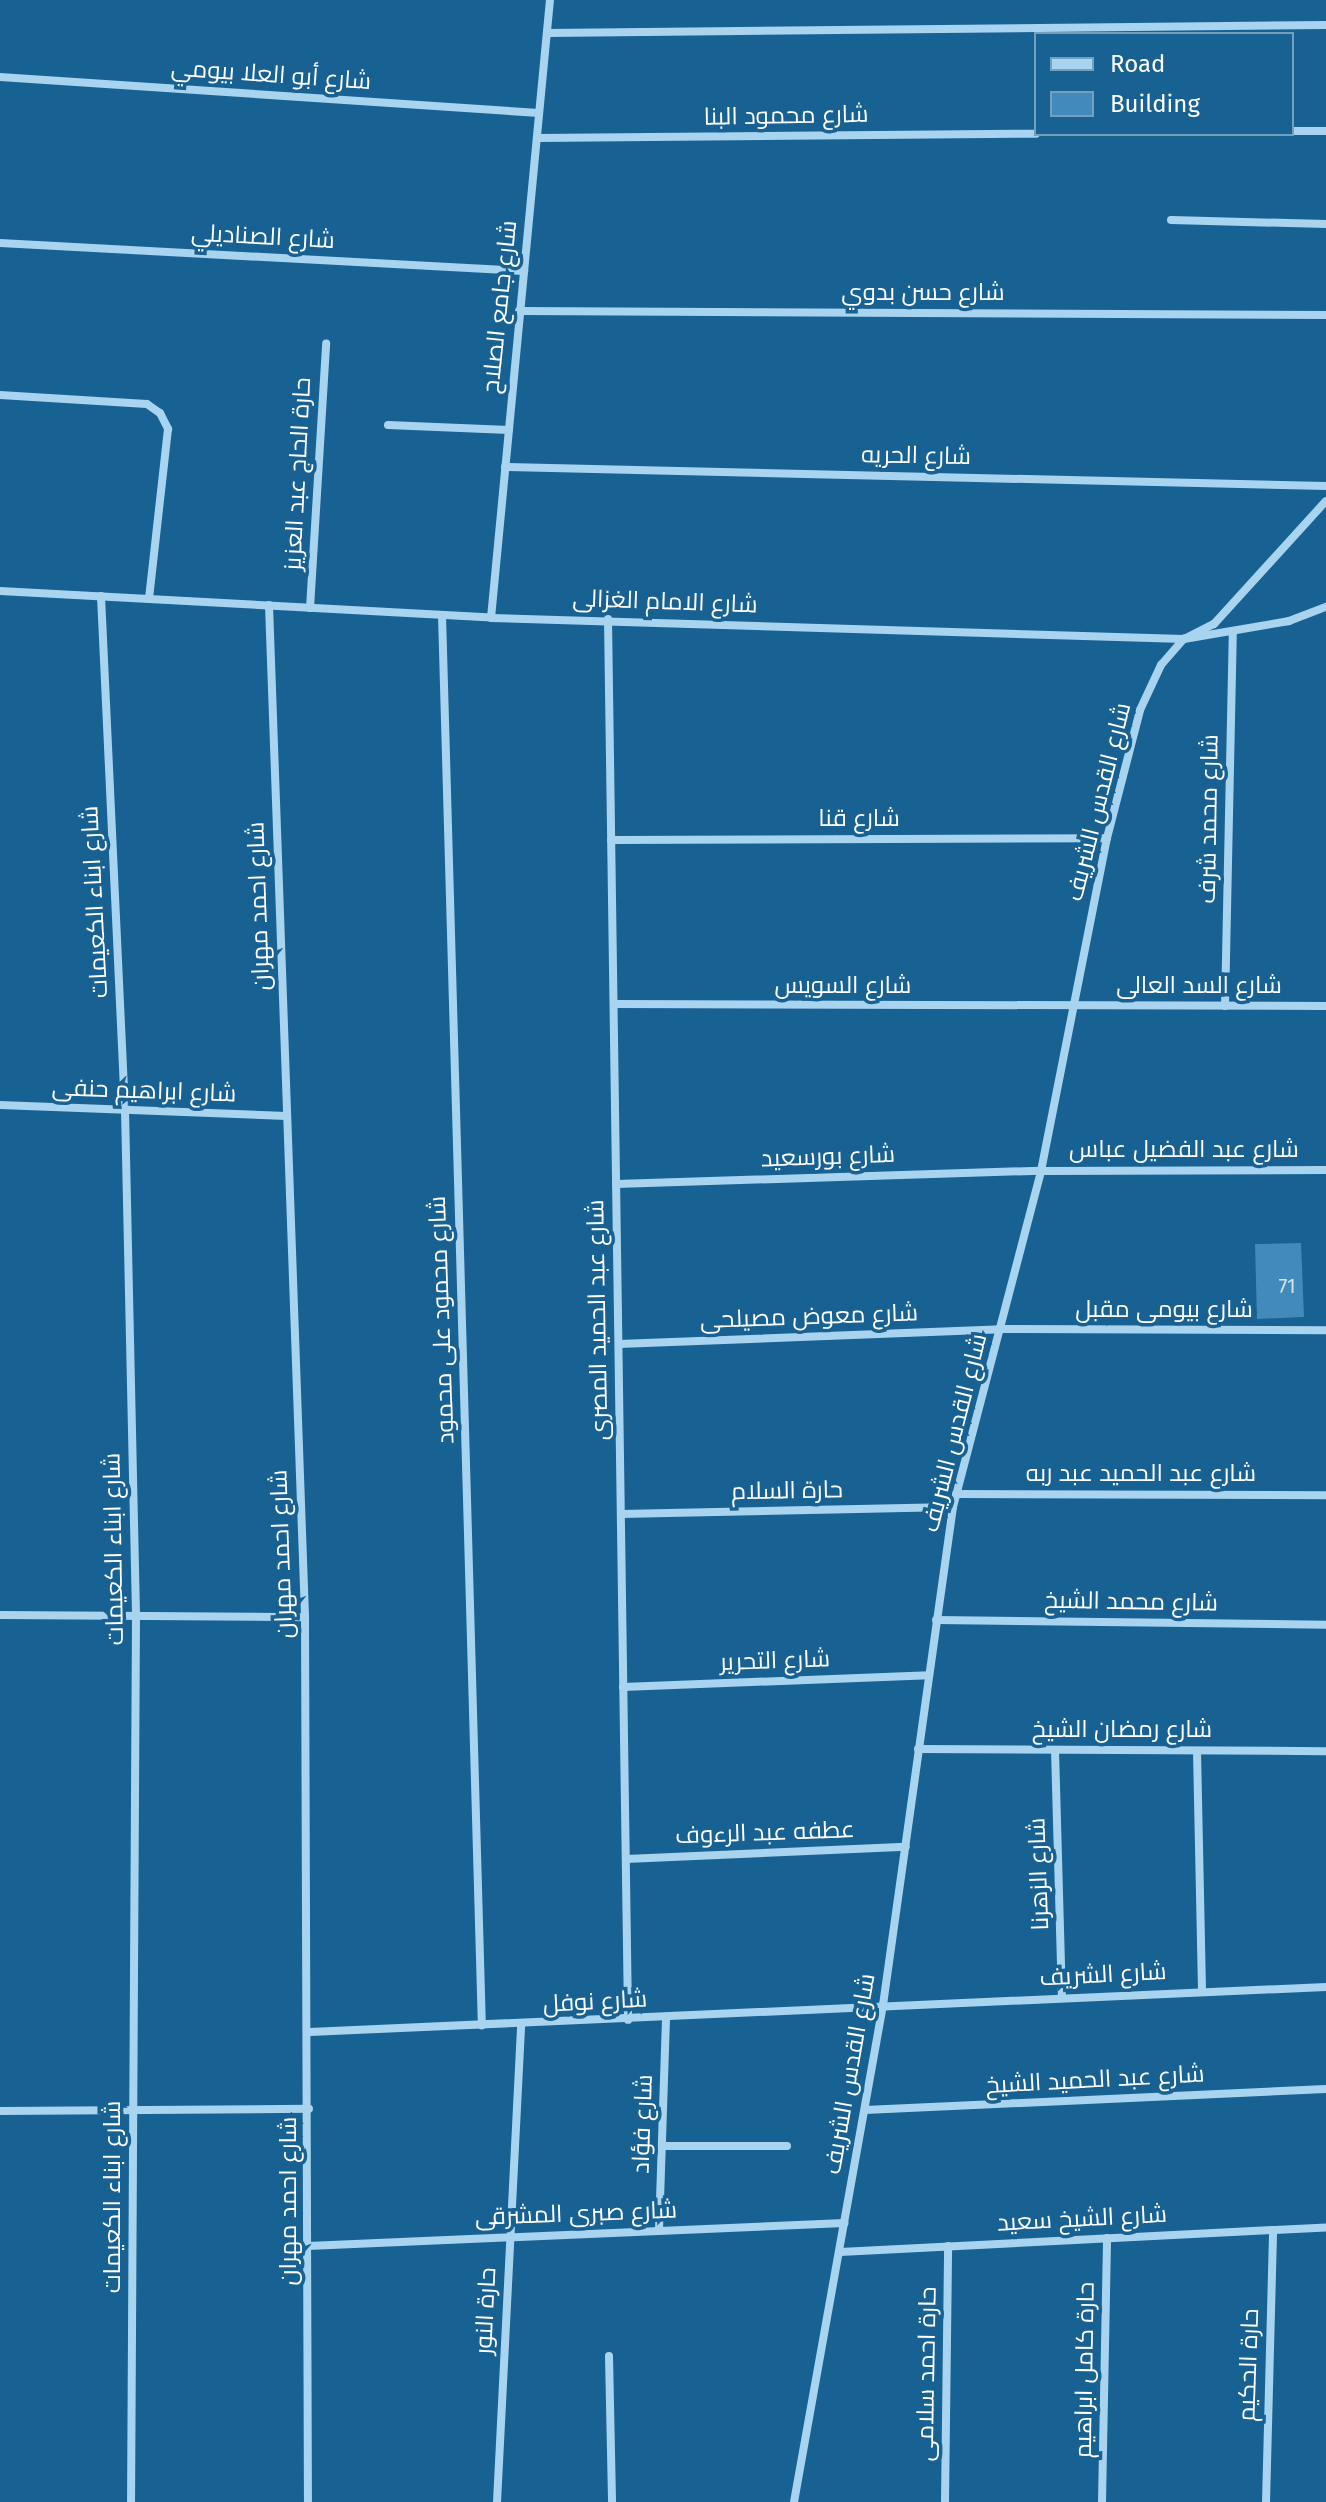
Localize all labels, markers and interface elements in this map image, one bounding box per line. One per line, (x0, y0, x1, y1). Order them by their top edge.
legend (1034, 32, 1294, 136)
text: Road (1110, 50, 1165, 78)
street label: شارع أبو العلا بيومي (170, 54, 372, 96)
text: Building (1110, 90, 1200, 118)
street label: شارع محمود البنا (703, 100, 869, 132)
street label: شارع الصناديلي (190, 219, 336, 255)
street label: شارع جامع الصلاح (477, 219, 523, 395)
street label: شارع حسن بدوي (841, 279, 1005, 307)
street label: حارة الحاج عبد العزيز (279, 377, 317, 571)
street label: شارع الحريه (861, 441, 971, 471)
street label: شارع الامام الغزالى (572, 584, 758, 620)
street label: شارع القدس الشريف (1060, 700, 1138, 904)
street label: شارع محمد شرف (1193, 734, 1225, 904)
street label: شارع ابناء الكعيمات (76, 805, 114, 999)
street label: شارع قنا (818, 805, 900, 833)
street label: شارع احمد مهران (242, 821, 276, 991)
street label: شارع السويس (775, 972, 911, 1000)
street label: شارع السد العالى (1116, 972, 1282, 1000)
street label: شارع ابراهيم حنفى (51, 1073, 237, 1109)
street label: شارع عبد الفضيل عباس (1069, 1136, 1299, 1164)
street label: شارع بورسعيد (760, 1140, 896, 1174)
street label: شارع محمود على محمود (423, 1196, 461, 1444)
street label: شارع عبد الحميد المصرى (581, 1199, 615, 1441)
house number: 71 (1278, 1274, 1296, 1298)
street label: شارع بيومى مقبل (1075, 1296, 1253, 1324)
street label: شارع معوض مصيلحى (699, 1299, 919, 1335)
street label: شارع القدس الشريف (916, 1331, 994, 1535)
street label: شارع ابناء الكعيمات (98, 1452, 130, 1646)
street label: شارع عبد الحميد عبد ربه (1026, 1460, 1256, 1488)
street label: شارع احمد مهران (265, 1469, 299, 1639)
street label: حارة السلام (731, 1476, 843, 1506)
street label: شارع محمد الشيخ (1044, 1586, 1218, 1618)
street label: شارع التحرير (719, 1645, 831, 1677)
street label: شارع رمضان الشيخ (1032, 1716, 1212, 1744)
street label: عطفه عبد الرءوف (675, 1815, 855, 1851)
street label: شارع الزهرنا (1023, 1817, 1055, 1931)
street label: شارع الشريف (1039, 1957, 1167, 1993)
street label: شارع القدس الشريف (818, 1971, 882, 2177)
street label: شارع نوفل (542, 1985, 648, 2019)
street label: شارع عبد الحميد الشيخ (985, 2060, 1205, 2100)
street label: شارع فؤاد (627, 2074, 659, 2174)
street label: شارع ابناء الكعيمات (99, 2101, 127, 2293)
street label: شارع احمد مهران (275, 2117, 303, 2285)
street label: شارع صبرى المشرقى (474, 2196, 678, 2232)
street label: شارع الشيخ سعيد (996, 2200, 1168, 2238)
street label: حارة النور (469, 2267, 503, 2355)
street label: حارة كامل ابراهيم (1069, 2282, 1101, 2458)
street label: حارة احمد سلامى (911, 2286, 943, 2462)
street label: حارة الحكيم (1233, 2308, 1265, 2422)

